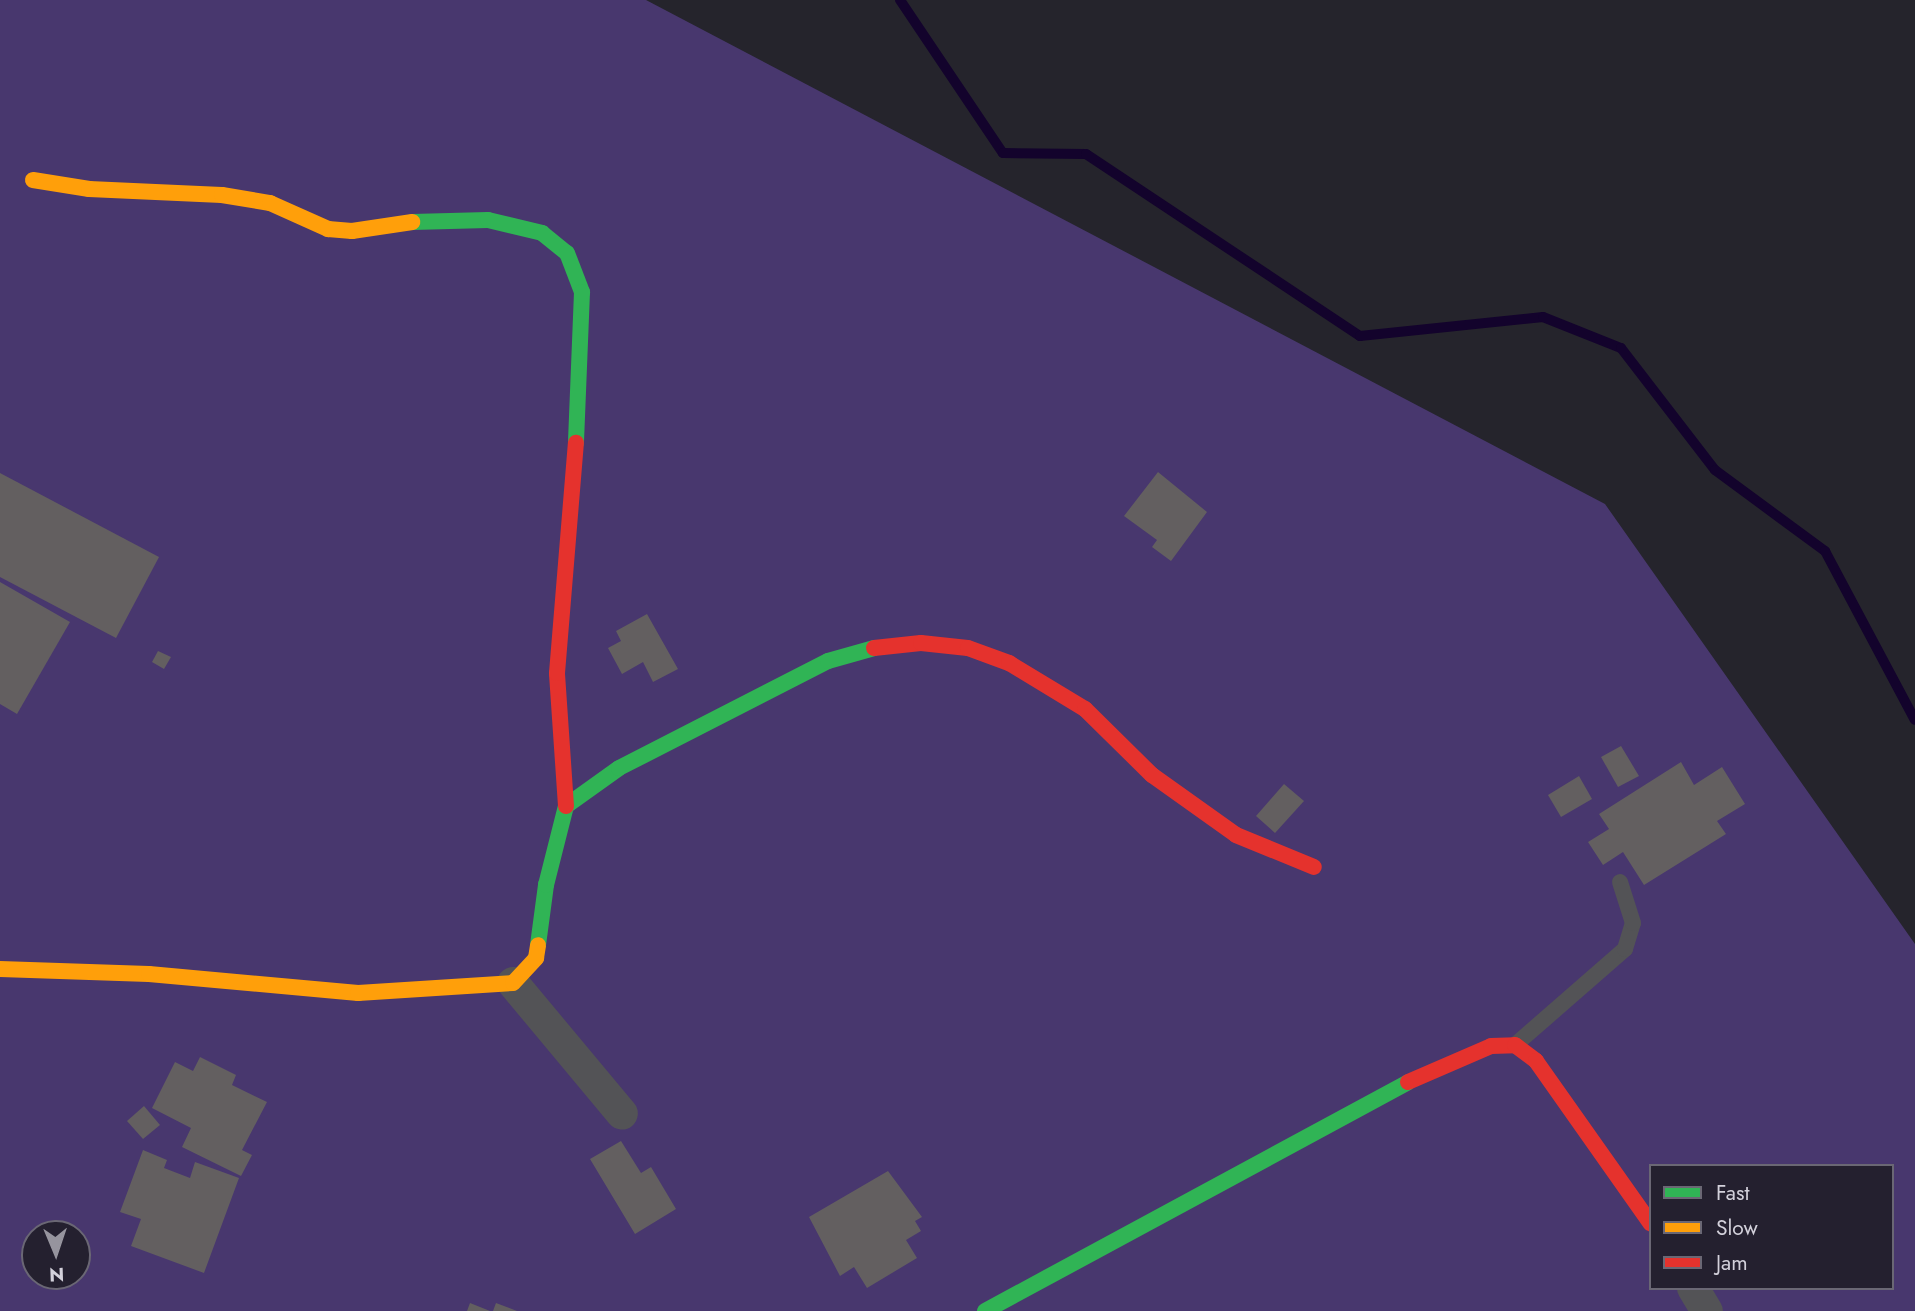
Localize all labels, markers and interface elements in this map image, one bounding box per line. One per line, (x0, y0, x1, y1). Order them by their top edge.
legend (1649, 1164, 1894, 1290)
text: Fast (1716, 1178, 1749, 1208)
text: Slow (1716, 1213, 1758, 1243)
north arrow (21, 1220, 91, 1290)
text: Jam (1716, 1248, 1748, 1278)
text: N (49, 1261, 65, 1288)

